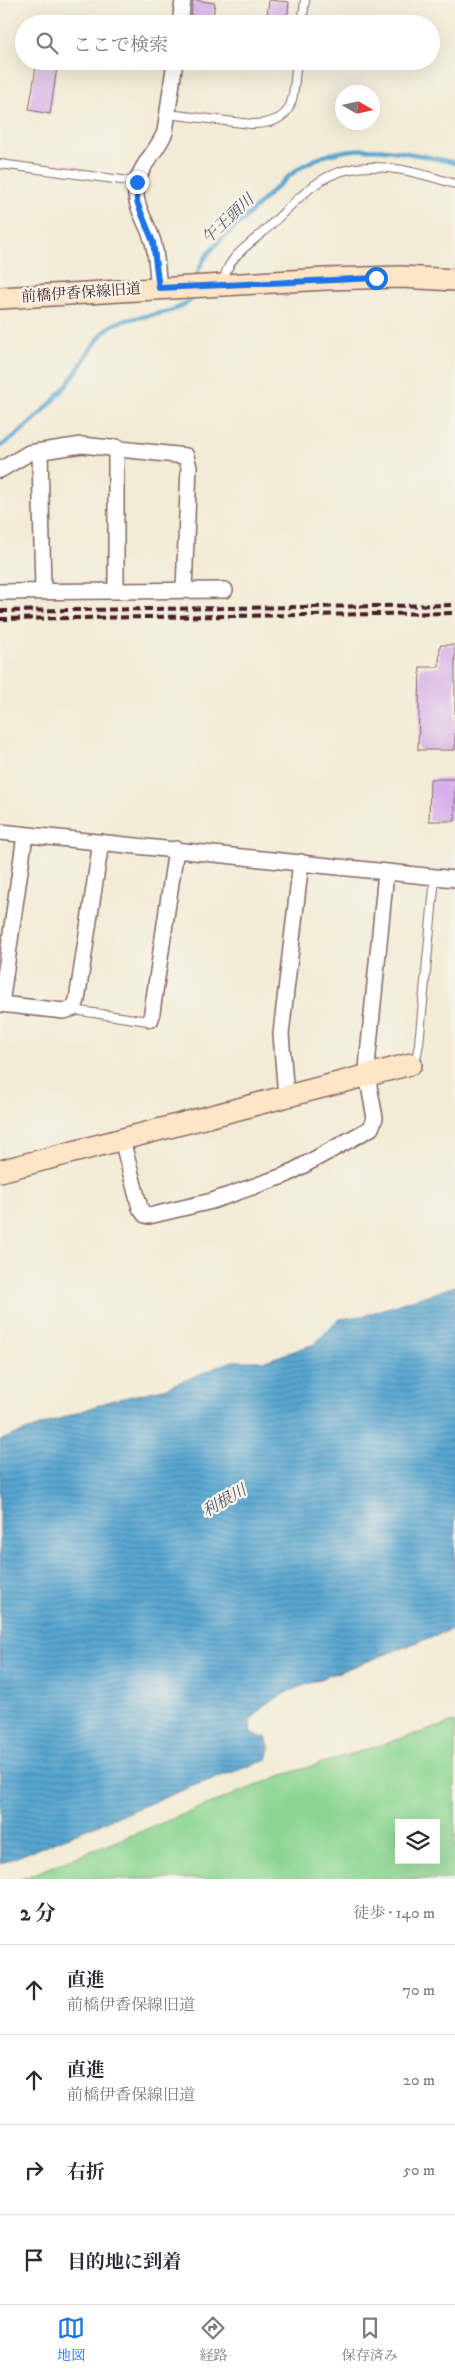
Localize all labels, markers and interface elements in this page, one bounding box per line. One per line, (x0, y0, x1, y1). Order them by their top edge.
search box (15, 15, 440, 70)
icon: search (33, 29, 61, 57)
text: ここで検索 (73, 34, 168, 57)
north arrow (335, 85, 380, 130)
route end (126, 171, 149, 194)
water label: 午王頭川 (198, 189, 260, 248)
route start (365, 267, 388, 290)
street label: 前橋伊香保線旧道 (20, 279, 142, 307)
water label: 利根川 (198, 1479, 252, 1522)
map controls (395, 1819, 440, 1864)
button: layers (395, 1819, 440, 1864)
text: 2 分 (20, 1901, 56, 1927)
text: 徒歩 · 140 m (353, 1903, 435, 1923)
text: 直進 (67, 1969, 105, 1992)
icon: ahead (20, 1976, 48, 2004)
text: 70 m (403, 1980, 435, 2000)
text: 前橋伊香保線旧道 (67, 1995, 195, 2015)
text: 直進 (67, 2059, 105, 2082)
icon: ahead (20, 2066, 48, 2094)
text: 20 m (403, 2070, 435, 2090)
text: 前橋伊香保線旧道 (67, 2085, 195, 2105)
icon: right (20, 2156, 48, 2184)
text: 50 m (403, 2160, 435, 2180)
text: 右折 (67, 2161, 105, 2184)
icon: arrive (20, 2246, 48, 2274)
text: 目的地に到着 (67, 2251, 181, 2274)
tab: 地図 (57, 2314, 85, 2365)
tab: 経路 (199, 2314, 227, 2365)
tab: 保存済み (342, 2314, 398, 2365)

